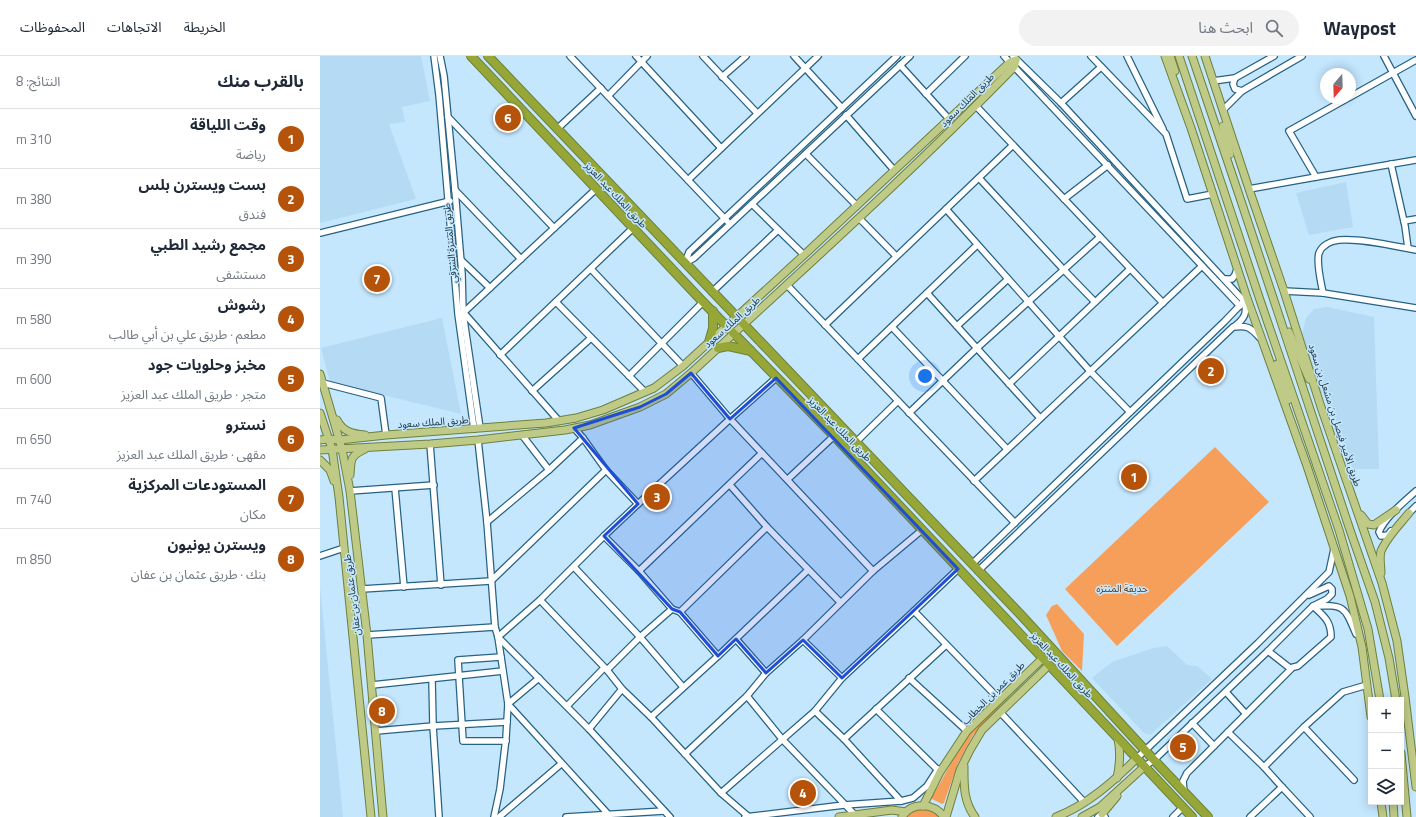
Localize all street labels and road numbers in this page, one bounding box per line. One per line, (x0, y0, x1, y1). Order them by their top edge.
street label: طريق الملك سعود (936, 69, 998, 131)
street label: طريق الملك عبد العزيز (581, 158, 651, 232)
street label: طريق المنتزة الشرقي (439, 202, 461, 284)
street label: طريق الملك سعود (700, 292, 764, 351)
street label: طريق الأمير فيصل بن مشعل بن سعود (1305, 342, 1365, 489)
street label: طريق الملك عبد العزيز (804, 392, 875, 465)
street label: طريق الملك سعود (397, 412, 469, 432)
street label: طريق عثمان بن عفان (340, 553, 364, 637)
street label: طريق الملك عبد العزيز (1027, 628, 1097, 702)
street label: طريق عمر بن الخطاب (958, 658, 1028, 728)

